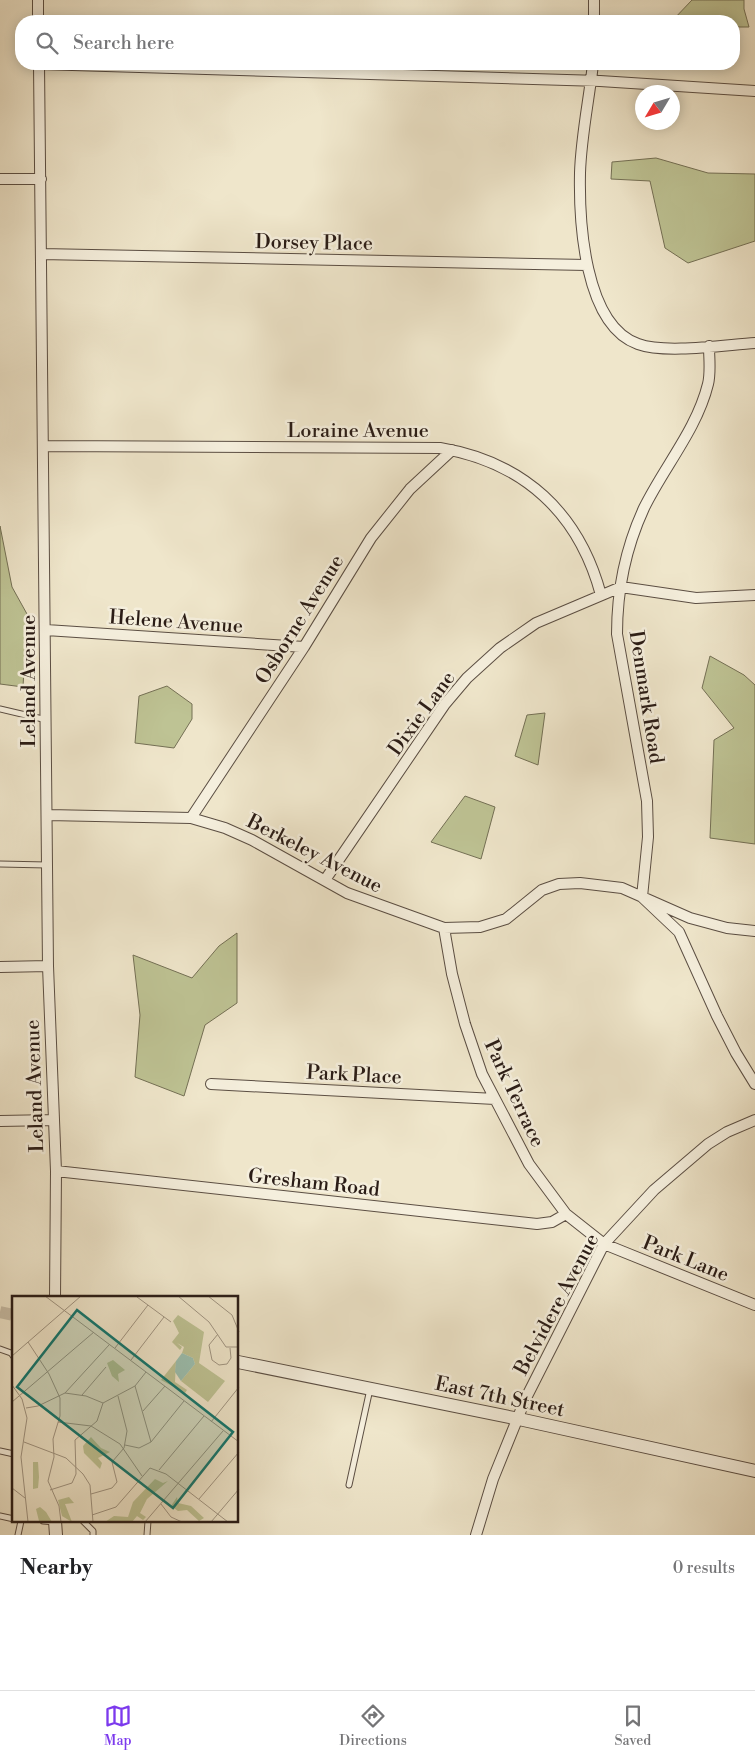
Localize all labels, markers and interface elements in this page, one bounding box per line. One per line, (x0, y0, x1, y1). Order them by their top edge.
search box (15, 15, 740, 70)
icon: search (33, 29, 61, 57)
text: Search here (73, 31, 174, 55)
north arrow (635, 85, 680, 130)
street label: Dorsey Place (255, 230, 373, 257)
street label: Loraine Avenue (287, 419, 429, 444)
street label: Osborne Avenue (250, 550, 350, 689)
street label: Helene Avenue (108, 605, 244, 640)
street label: Leland Avenue (17, 615, 42, 747)
street label: Denmark Road (623, 629, 668, 766)
street label: Dixie Lane (383, 667, 461, 761)
street label: Berkeley Avenue (242, 809, 386, 899)
street label: Leland Avenue (21, 1019, 50, 1153)
street label: Park Terrace (478, 1036, 549, 1151)
street label: Park Place (306, 1061, 402, 1090)
street label: Gresham Road (247, 1164, 381, 1203)
street label: Belvidere Avenue (509, 1230, 605, 1381)
street label: Park Lane (639, 1231, 732, 1288)
inset map (12, 1296, 239, 1522)
street label: East 7th Street (433, 1372, 567, 1423)
text: Nearby (20, 1555, 93, 1581)
text: 0 results (673, 1558, 735, 1578)
tab: Map (104, 1702, 132, 1750)
tab: Directions (339, 1702, 407, 1750)
tab: Saved (614, 1702, 651, 1750)

